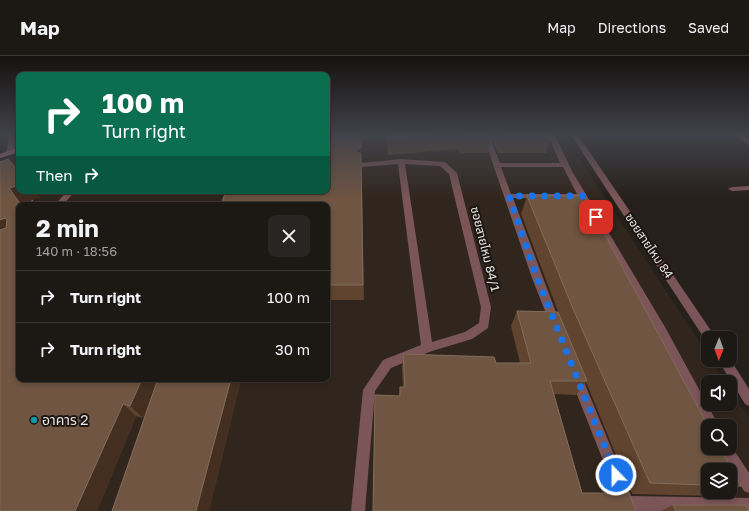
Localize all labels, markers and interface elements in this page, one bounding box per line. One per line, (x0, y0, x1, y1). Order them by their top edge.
text: Map (20, 16, 60, 39)
text: Map (547, 19, 576, 36)
text: Directions (598, 19, 666, 36)
text: Saved (688, 19, 729, 36)
text: 100 m (102, 86, 184, 119)
icon: right (36, 88, 88, 140)
text: Turn right (102, 120, 186, 142)
icon: right (80, 164, 102, 186)
text: Then (36, 166, 72, 184)
pin (579, 200, 613, 234)
street label: ซอยสายไหม 84/1 (468, 205, 503, 293)
icon: arrive (585, 206, 607, 228)
street label: ซอยสายไหม 84 (622, 210, 677, 281)
text: 2 min (36, 213, 99, 242)
button: close (268, 215, 310, 257)
text: 140 m · 18:56 (36, 243, 117, 259)
icon: right (36, 286, 58, 308)
text: Turn right (70, 288, 141, 306)
text: 100 m (267, 288, 310, 306)
north arrow (701, 331, 737, 367)
map controls (701, 331, 737, 499)
icon: right (36, 338, 58, 360)
text: Turn right (70, 340, 141, 358)
text: 30 m (275, 340, 310, 358)
button: sound (701, 375, 737, 411)
place label: อาคาร 2 (42, 411, 88, 428)
marker: อาคาร 2 (29, 415, 39, 425)
button: search (701, 419, 737, 455)
position arrow (595, 454, 637, 496)
button: layers (701, 463, 737, 499)

